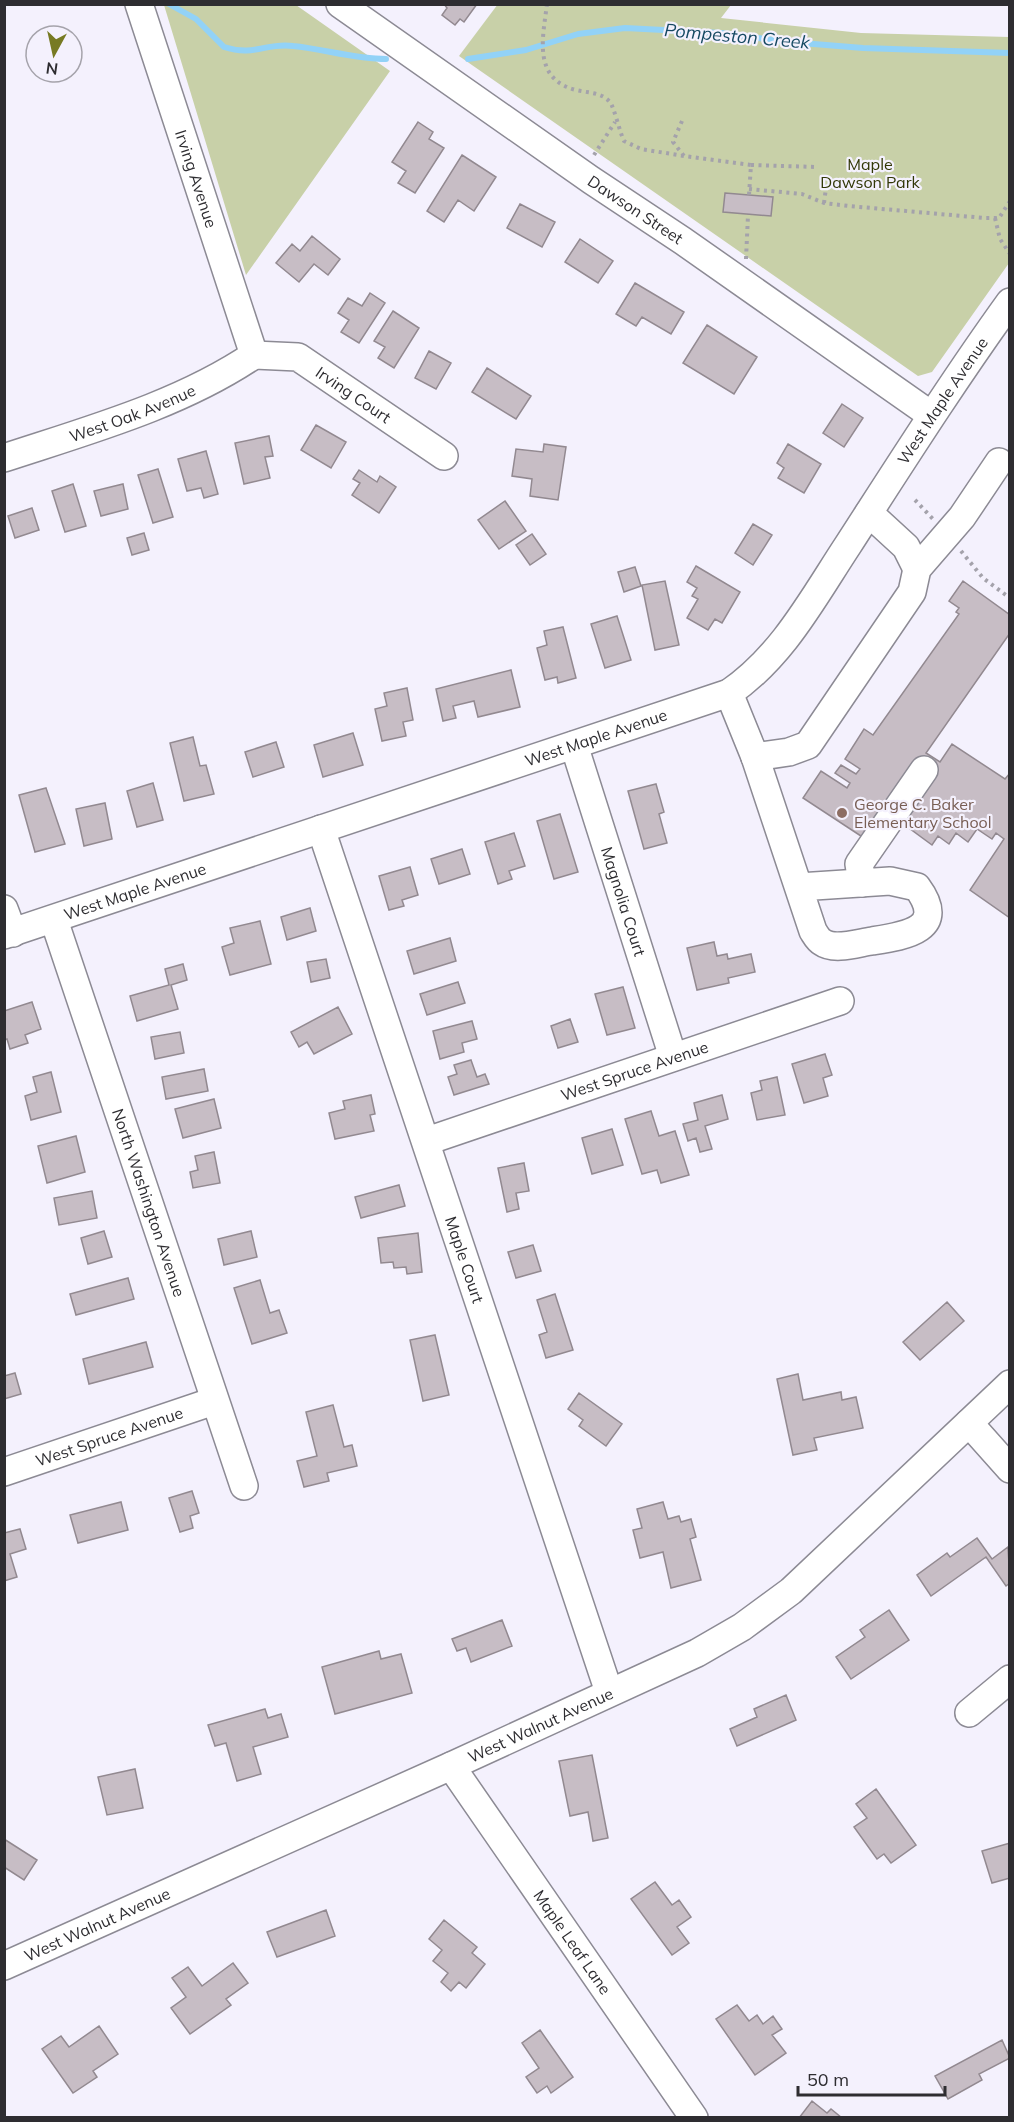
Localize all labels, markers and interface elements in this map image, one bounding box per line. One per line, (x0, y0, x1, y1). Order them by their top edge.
water label: Pompeston Creek (663, 18, 812, 54)
north arrow (24, 24, 84, 84)
text: N (45, 58, 59, 80)
street label: Irving Avenue (171, 127, 222, 230)
park label: Maple Dawson Park (820, 154, 921, 192)
street label: Dawson Street (584, 171, 687, 249)
street label: West Maple Avenue (893, 333, 992, 468)
street label: Irving Court (312, 362, 395, 427)
street label: West Oak Avenue (67, 380, 199, 446)
street label: West Maple Avenue (522, 704, 670, 770)
place label: George C. Baker Elementary School (854, 794, 992, 832)
marker: George C. Baker Elementary School (835, 806, 849, 820)
street label: Magnolia Court (597, 844, 650, 959)
street label: West Maple Avenue (61, 858, 209, 924)
street label: West Spruce Avenue (558, 1036, 711, 1105)
street label: North Washington Avenue (108, 1106, 190, 1299)
street label: Maple Court (441, 1214, 489, 1306)
street label: West Spruce Avenue (33, 1402, 185, 1471)
street label: West Walnut Avenue (464, 1683, 616, 1767)
street label: West Walnut Avenue (21, 1883, 173, 1966)
street label: Maple Leaf Lane (529, 1886, 616, 1998)
scale bar (798, 2059, 945, 2097)
text: 50 m (807, 2068, 849, 2091)

